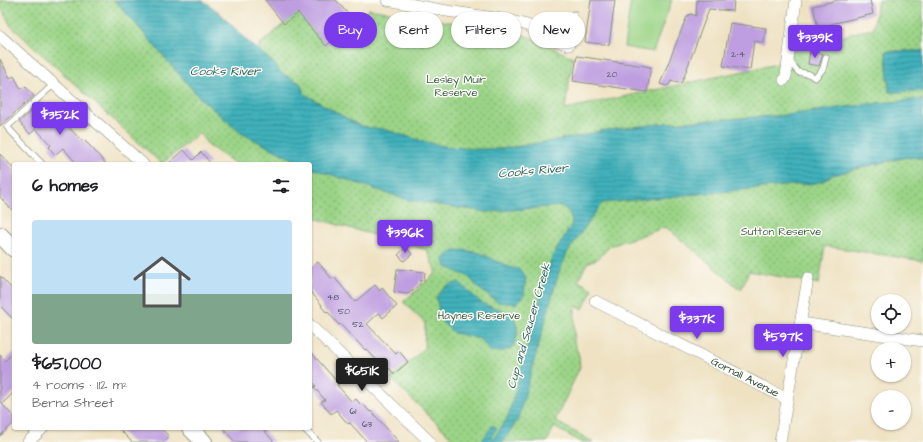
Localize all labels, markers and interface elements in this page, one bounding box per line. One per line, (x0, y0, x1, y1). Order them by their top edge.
chip: Buy (324, 12, 377, 48)
chip: Rent (385, 12, 443, 48)
chip: Filters (451, 12, 521, 48)
chip: New (529, 12, 585, 48)
pin: $339K (787, 25, 843, 59)
text: $339K (797, 29, 833, 47)
house number: 2-4 (731, 48, 745, 61)
water label: Cooks River (190, 63, 261, 80)
house number: 20 (607, 68, 618, 81)
park label: Lesley Muir Reserve (426, 72, 486, 100)
pin: $352K (32, 102, 88, 136)
text: $352K (41, 106, 79, 124)
water label: Cooks River (497, 159, 570, 183)
text: 6 homes (32, 174, 98, 198)
icon: filters (270, 175, 292, 197)
pin: $396K (377, 220, 433, 254)
text: $396K (386, 224, 424, 242)
park label: Sutton Reserve (741, 224, 821, 239)
icon: home (126, 246, 198, 318)
water label: Cup and Saucer Creek (503, 261, 555, 391)
house number: 48 (327, 291, 339, 304)
map controls (871, 294, 911, 430)
button: locate (871, 294, 911, 334)
house number: 50 (338, 305, 350, 318)
pin: $337K (669, 306, 725, 340)
park label: Haynes Reserve (438, 308, 520, 324)
text: $337K (679, 310, 715, 328)
house number: 52 (352, 318, 365, 331)
pin: $597K (755, 324, 811, 358)
text: $597K (763, 328, 803, 346)
button: + (871, 342, 911, 382)
text: $651,000 (32, 352, 102, 376)
street label: Gornall Avenue (708, 353, 782, 401)
pin: $651K (334, 358, 390, 392)
text: $651K (345, 362, 379, 380)
text: 4 rooms · 112 m² (32, 376, 128, 394)
button: − (871, 390, 911, 430)
text: Berna Street (32, 394, 114, 412)
house number: 61 (350, 405, 356, 418)
house number: 63 (362, 418, 373, 431)

